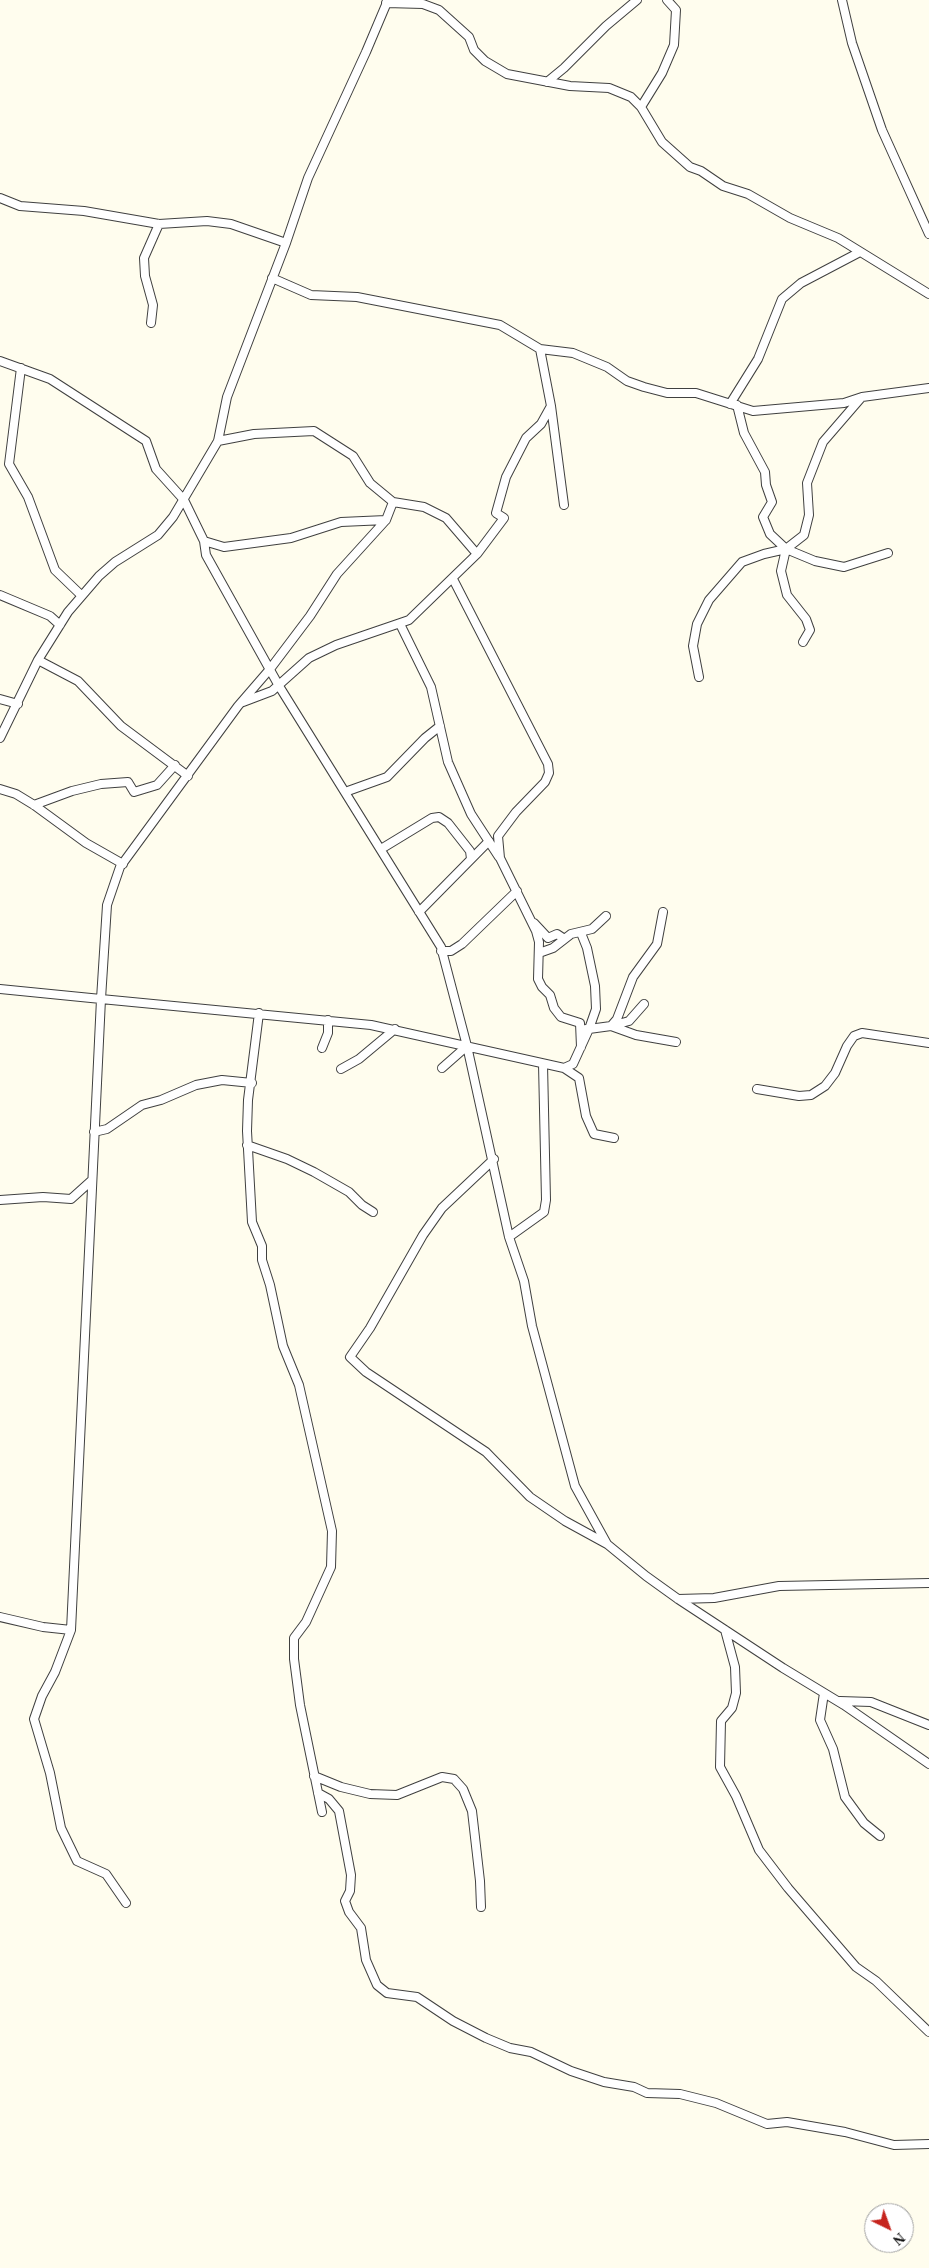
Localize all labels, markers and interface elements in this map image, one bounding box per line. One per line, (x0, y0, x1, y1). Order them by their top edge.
north arrow (864, 2203, 914, 2253)
text: N (890, 2230, 907, 2248)

